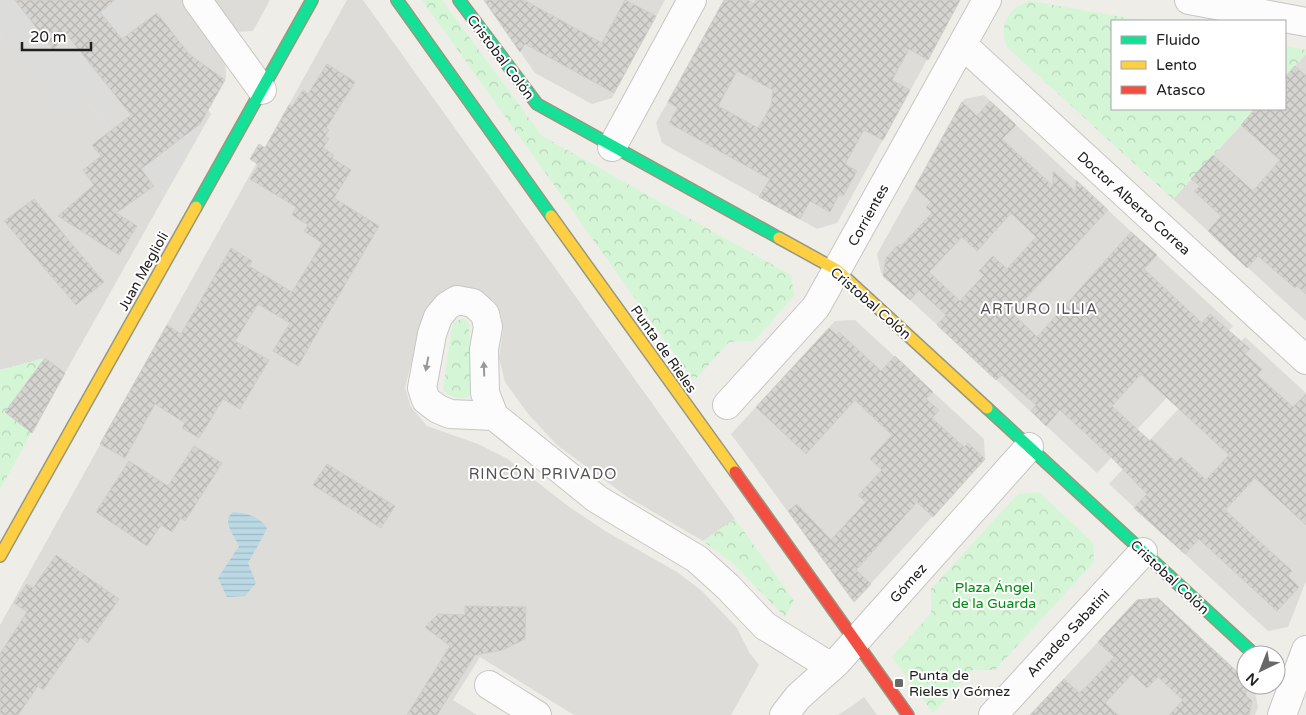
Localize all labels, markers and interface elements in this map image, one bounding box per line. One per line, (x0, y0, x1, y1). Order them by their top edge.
street label: Cristobal Colón (463, 12, 538, 103)
scale bar (22, 20, 91, 52)
legend (1111, 20, 1286, 110)
text: 20 m (30, 28, 67, 46)
text: Fluido (1156, 31, 1200, 49)
text: Lento (1156, 56, 1197, 74)
text: Atasco (1156, 81, 1205, 99)
street label: Doctor Alberto Correa (1073, 148, 1194, 259)
street label: Corrientes (844, 181, 893, 249)
street label: Juan Meglioli (115, 229, 172, 314)
street label: Cristobal Colón (827, 264, 914, 343)
district label: ARTURO ILLIA (980, 300, 1098, 318)
street label: Punta de Rieles (627, 302, 700, 397)
one-way arrow (422, 356, 430, 372)
one-way arrow (480, 361, 488, 377)
district label: RINCÓN PRIVADO (469, 465, 617, 483)
street label: Cristobal Colón (1127, 537, 1212, 618)
street label: Gómez (886, 560, 930, 606)
park label: Plaza Ángel de la Guarda (952, 579, 1036, 612)
street label: Amadeo Sabatini (1023, 586, 1113, 681)
north arrow (1236, 645, 1286, 695)
place label: Punta de Rieles y Gómez (909, 667, 1010, 700)
text: N (1243, 669, 1262, 689)
marker: Punta de Rieles y Gómez (893, 677, 905, 689)

